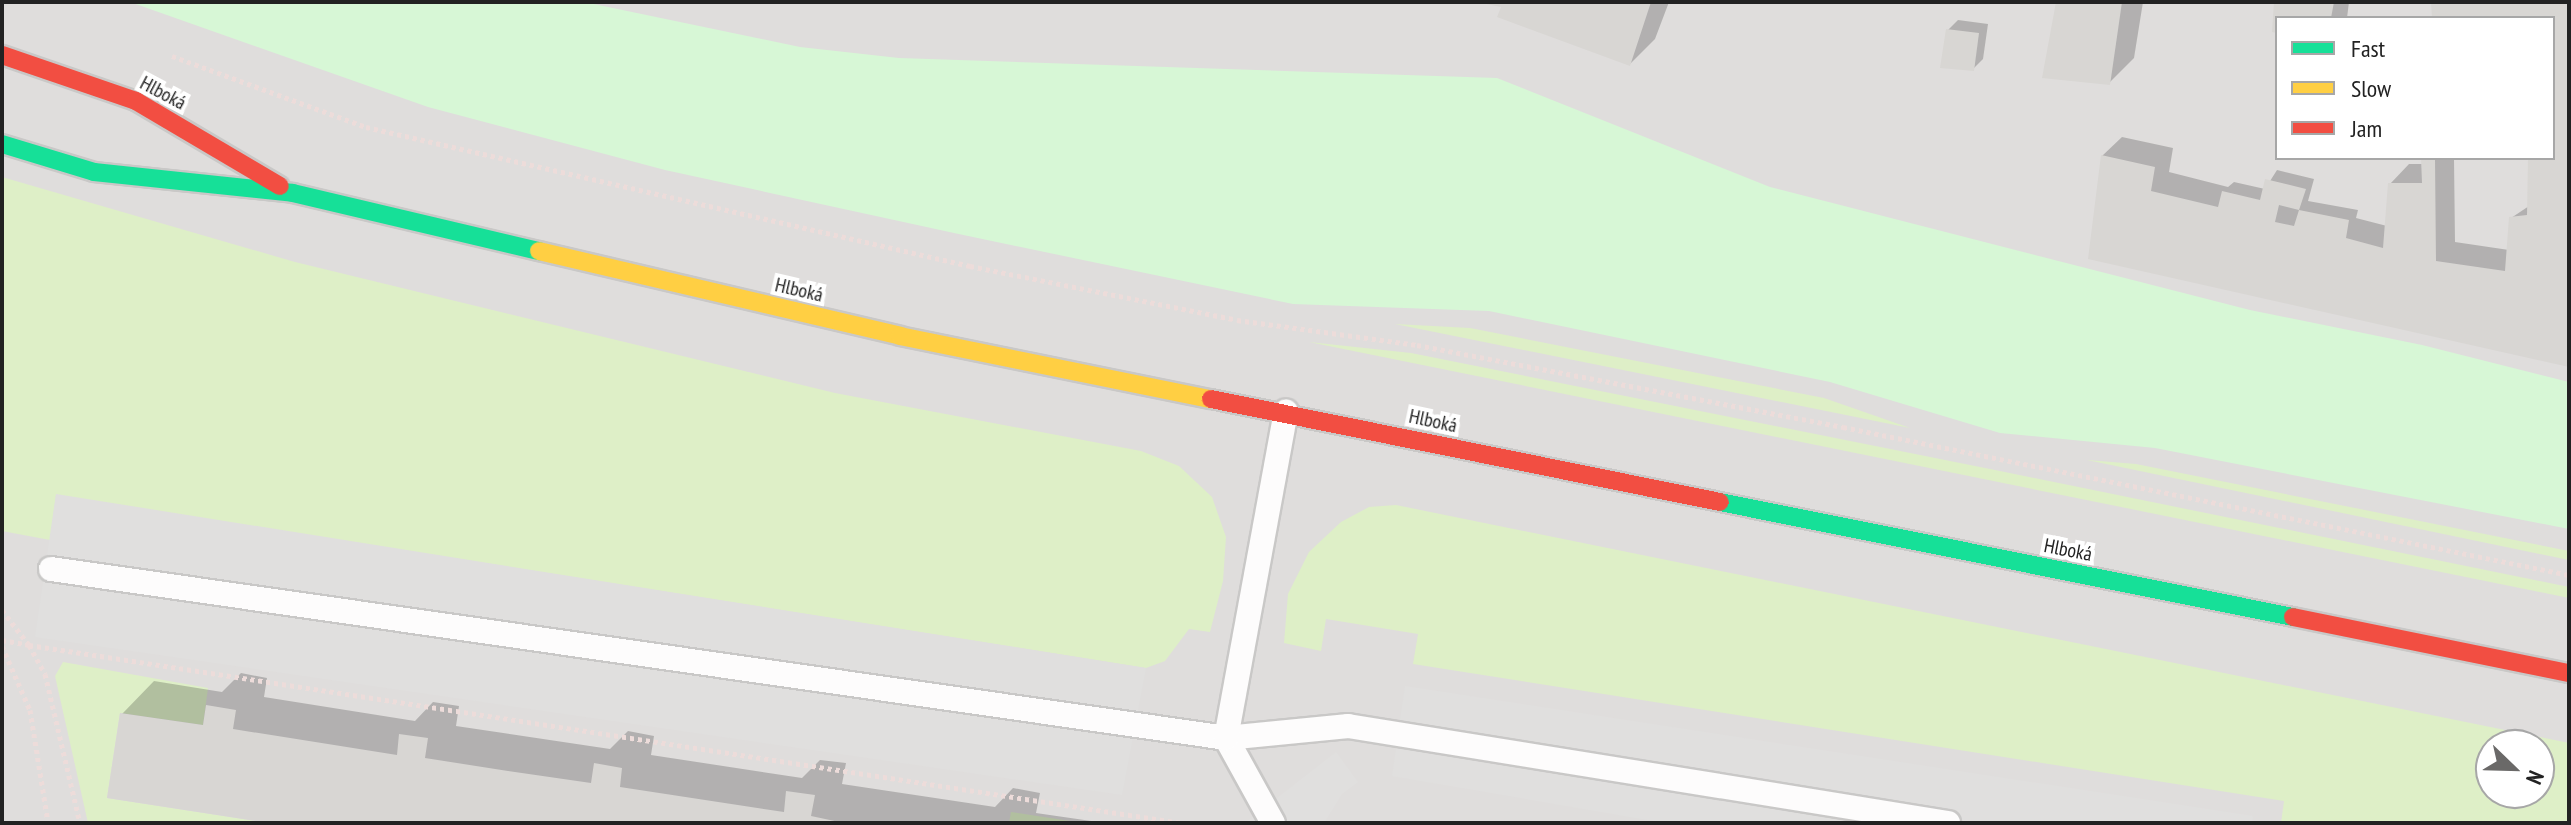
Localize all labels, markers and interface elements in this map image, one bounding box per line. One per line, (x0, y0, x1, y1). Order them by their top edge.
legend (2275, 16, 2555, 160)
text: Fast (2351, 33, 2385, 64)
street label: Hlboká (136, 71, 190, 115)
text: Slow (2351, 73, 2391, 104)
text: Jam (2351, 113, 2382, 144)
street label: Hlboká (773, 273, 825, 307)
street label: Hlboká (1407, 404, 1459, 438)
street label: Hlboká (2042, 534, 2094, 566)
north arrow (2475, 729, 2555, 809)
text: N (2520, 767, 2550, 789)

